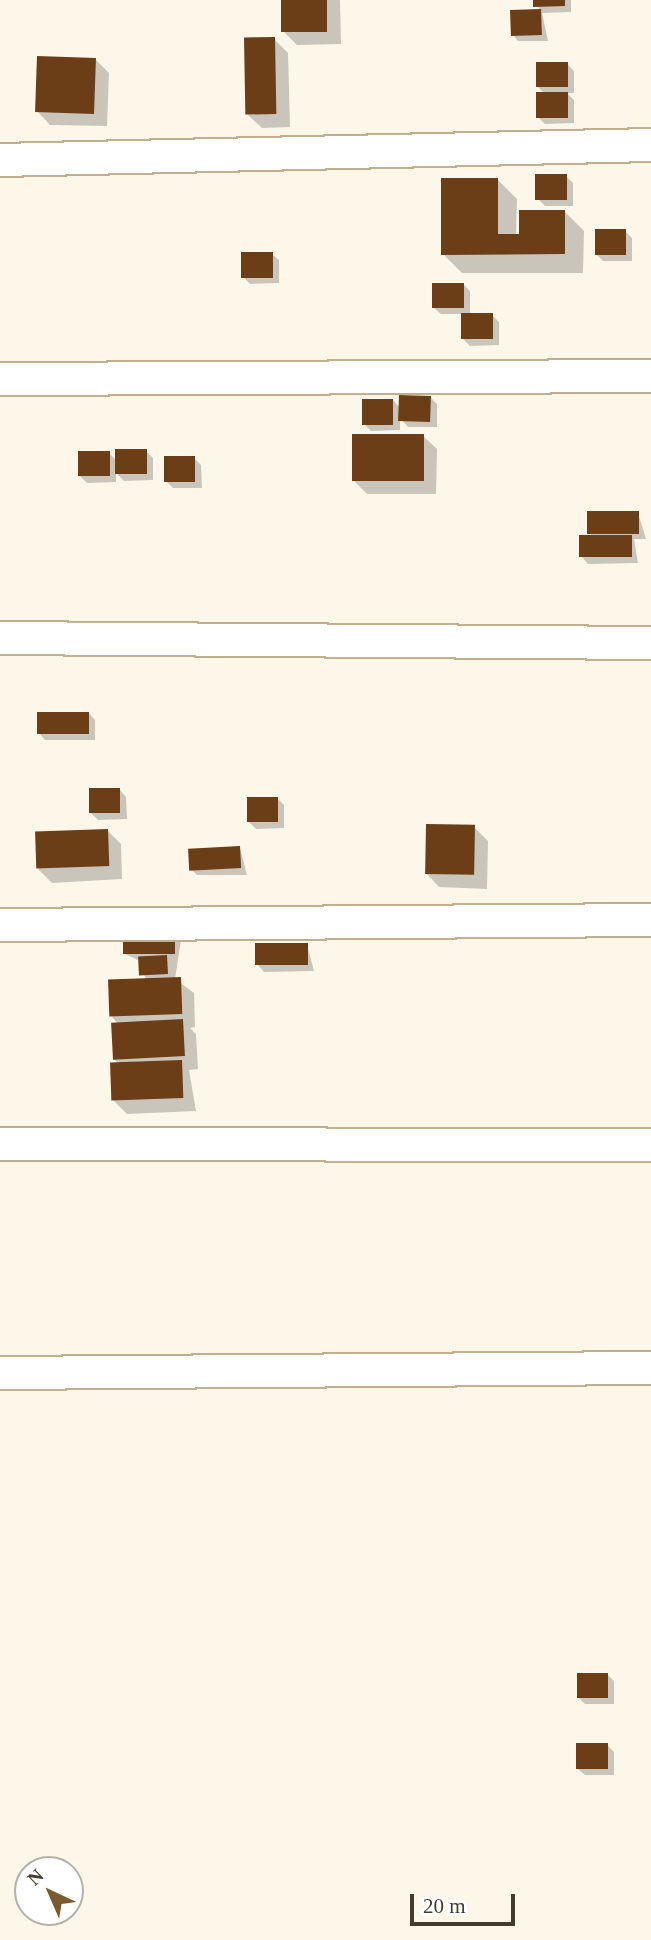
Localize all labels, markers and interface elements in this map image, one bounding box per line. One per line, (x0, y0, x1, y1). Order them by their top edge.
north arrow (14, 1856, 84, 1926)
text: N (23, 1865, 48, 1889)
scale bar (413, 1881, 518, 1925)
text: 20 m (423, 1894, 466, 1918)

